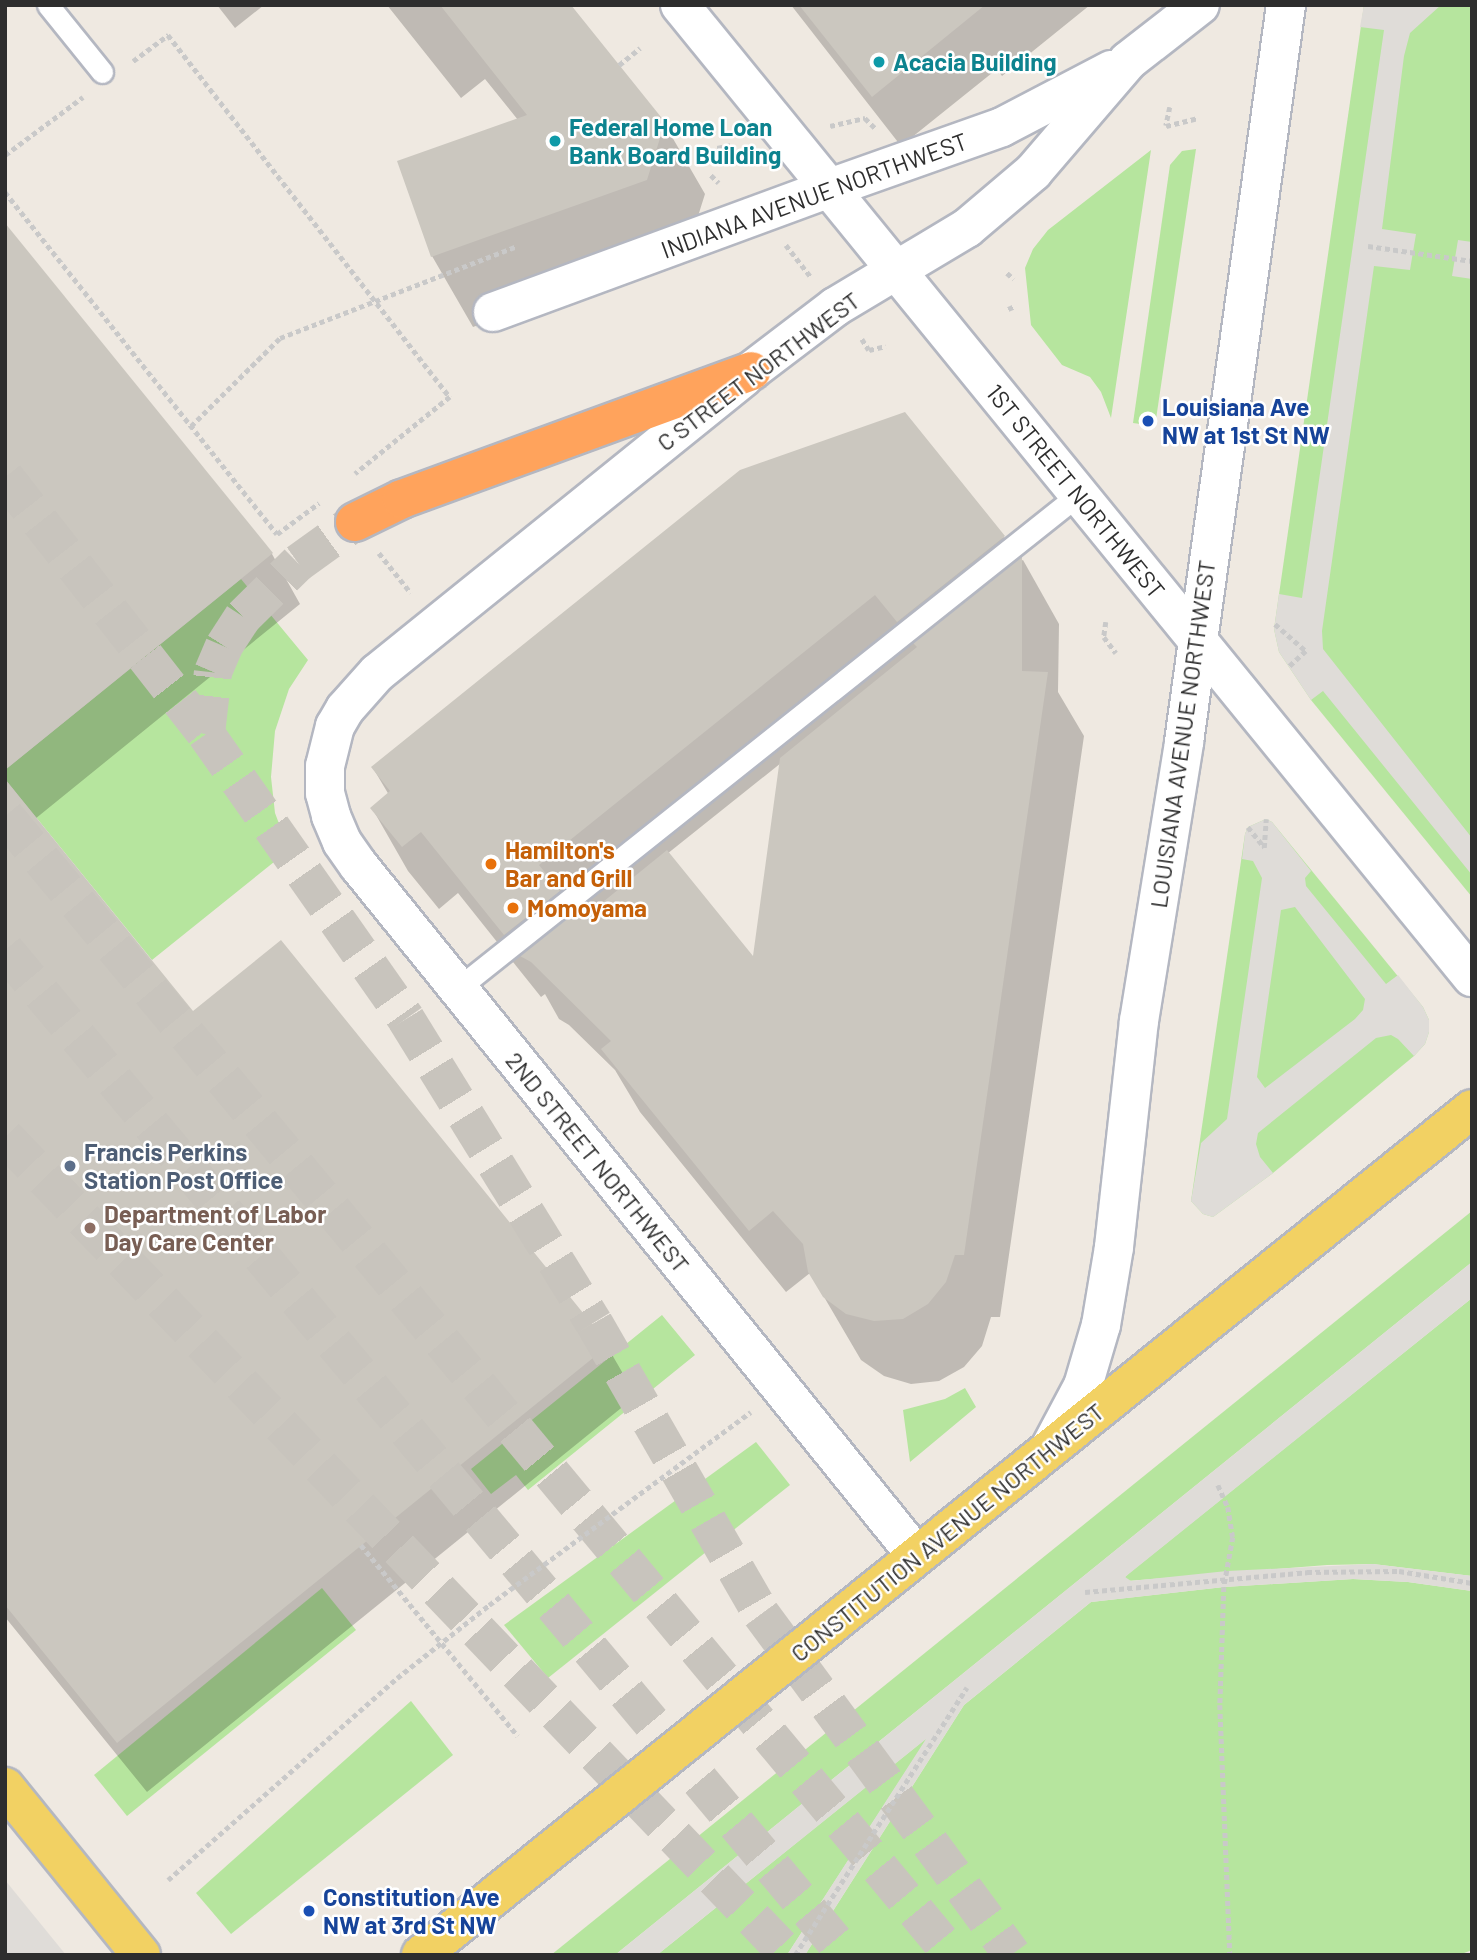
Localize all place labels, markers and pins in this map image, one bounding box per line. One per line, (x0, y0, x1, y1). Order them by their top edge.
place label: Acacia Building (893, 48, 1057, 76)
marker: Acacia Building (871, 54, 887, 70)
place label: Federal Home Loan Bank Board Building (569, 113, 781, 169)
marker: Federal Home Loan Bank Board Building (547, 133, 563, 149)
place label: Louisiana Ave NW at 1st St NW (1162, 393, 1330, 449)
marker: Louisiana Ave NW at 1st St NW (1140, 413, 1156, 429)
place label: Hamilton's Bar and Grill (505, 836, 632, 892)
marker: Hamilton's Bar and Grill (483, 856, 499, 872)
place label: Momoyama (527, 894, 647, 922)
marker: Momoyama (505, 900, 521, 916)
place label: Francis Perkins Station Post Office (84, 1138, 283, 1194)
marker: Francis Perkins Station Post Office (62, 1158, 78, 1174)
place label: Department of Labor Day Care Center (104, 1200, 326, 1256)
marker: Department of Labor Day Care Center (82, 1220, 98, 1236)
place label: Constitution Ave NW at 3rd St NW (323, 1883, 500, 1939)
marker: Constitution Ave NW at 3rd St NW (301, 1903, 317, 1919)

